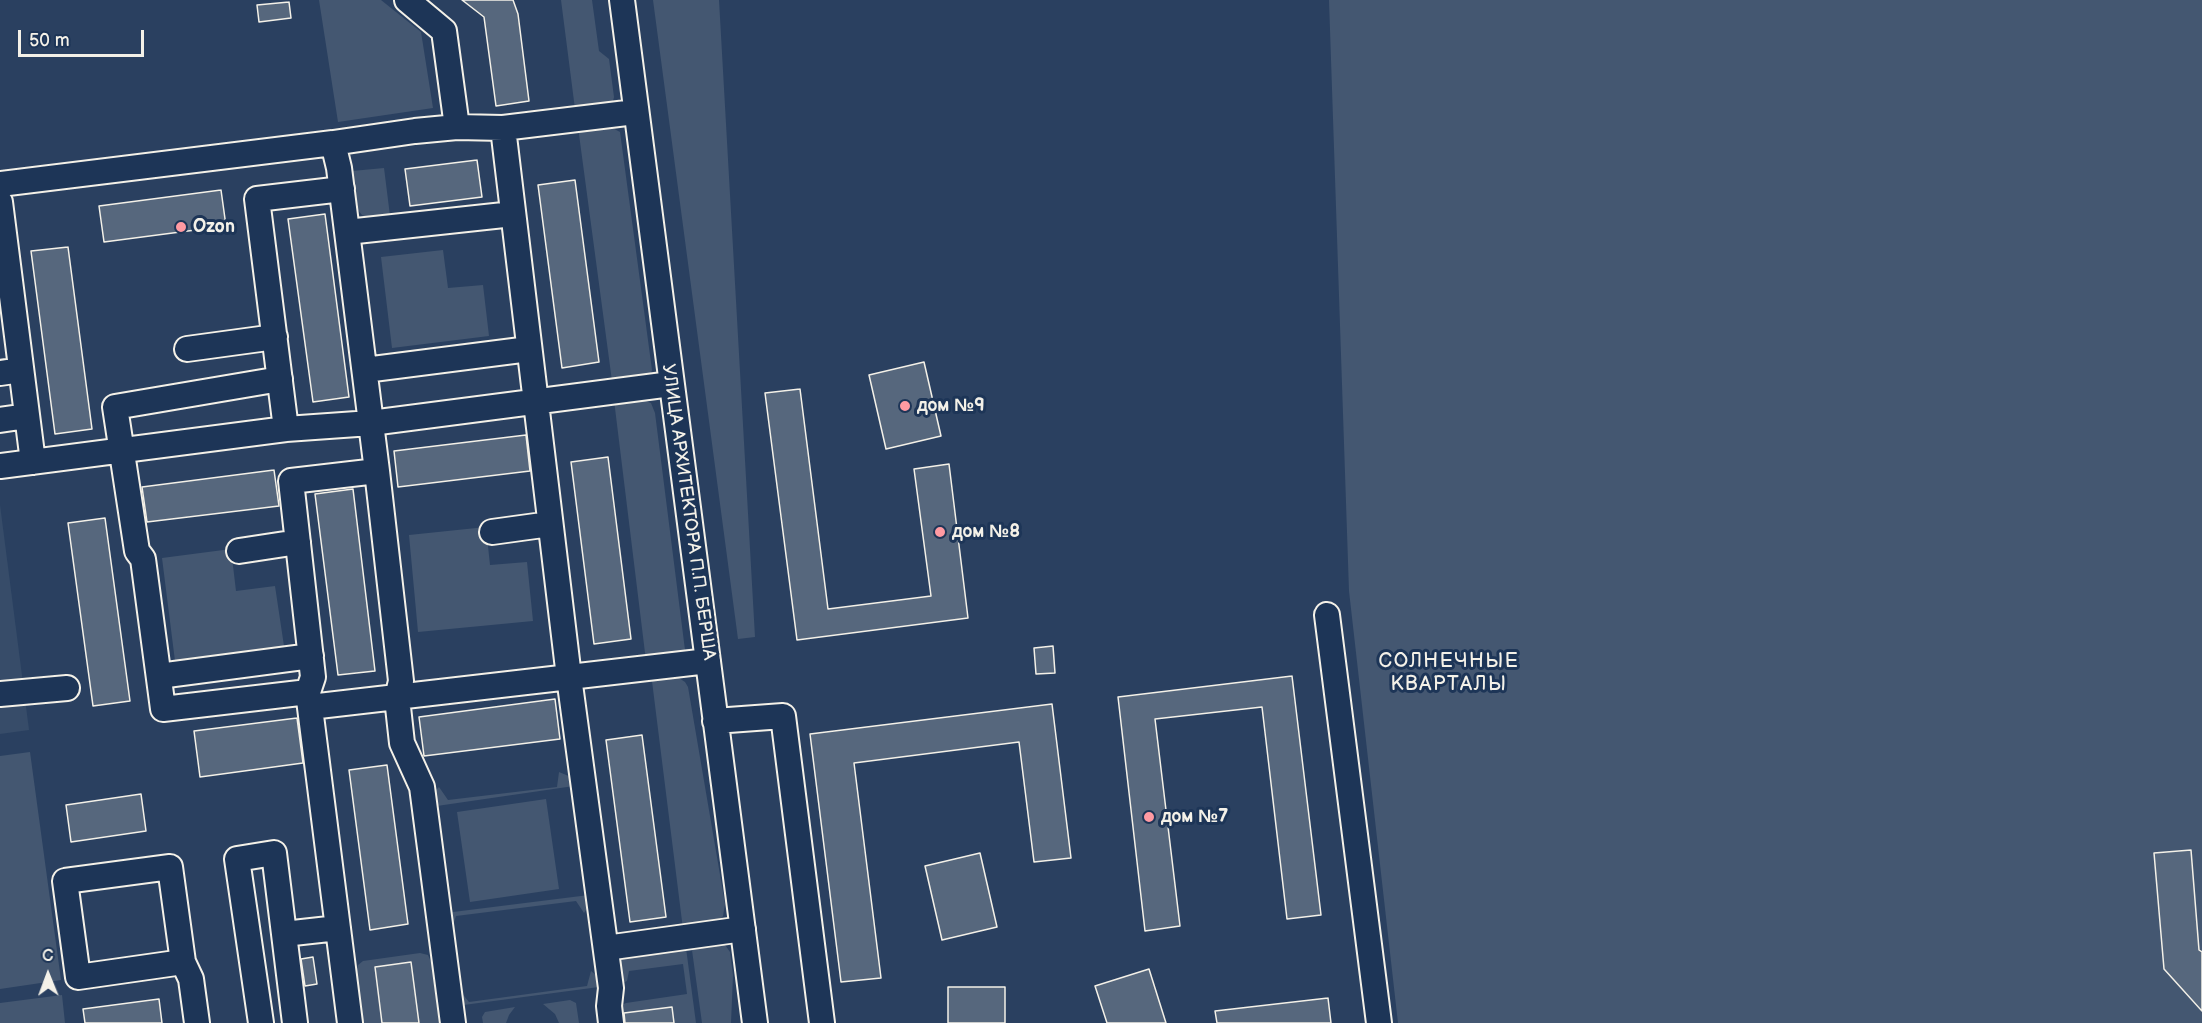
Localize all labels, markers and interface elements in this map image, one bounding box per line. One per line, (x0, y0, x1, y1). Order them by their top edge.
scale bar (21, 18, 147, 56)
text: 50 m (29, 30, 70, 51)
place label: Ozon (193, 216, 235, 238)
marker: Ozon (174, 220, 188, 234)
street label: УЛИЦА АРХИТЕКТОРА П.П. БЕРША (657, 363, 719, 661)
place label: дом №9 (917, 395, 985, 417)
marker: дом №9 (898, 399, 912, 413)
place label: дом №8 (952, 521, 1020, 543)
marker: дом №8 (933, 525, 947, 539)
district label: СОЛНЕЧНЫЕ КВАРТАЛЫ (1379, 650, 1519, 697)
place label: дом №7 (1161, 806, 1228, 828)
marker: дом №7 (1142, 810, 1156, 824)
north arrow (18, 945, 78, 1005)
text: С (42, 947, 53, 966)

